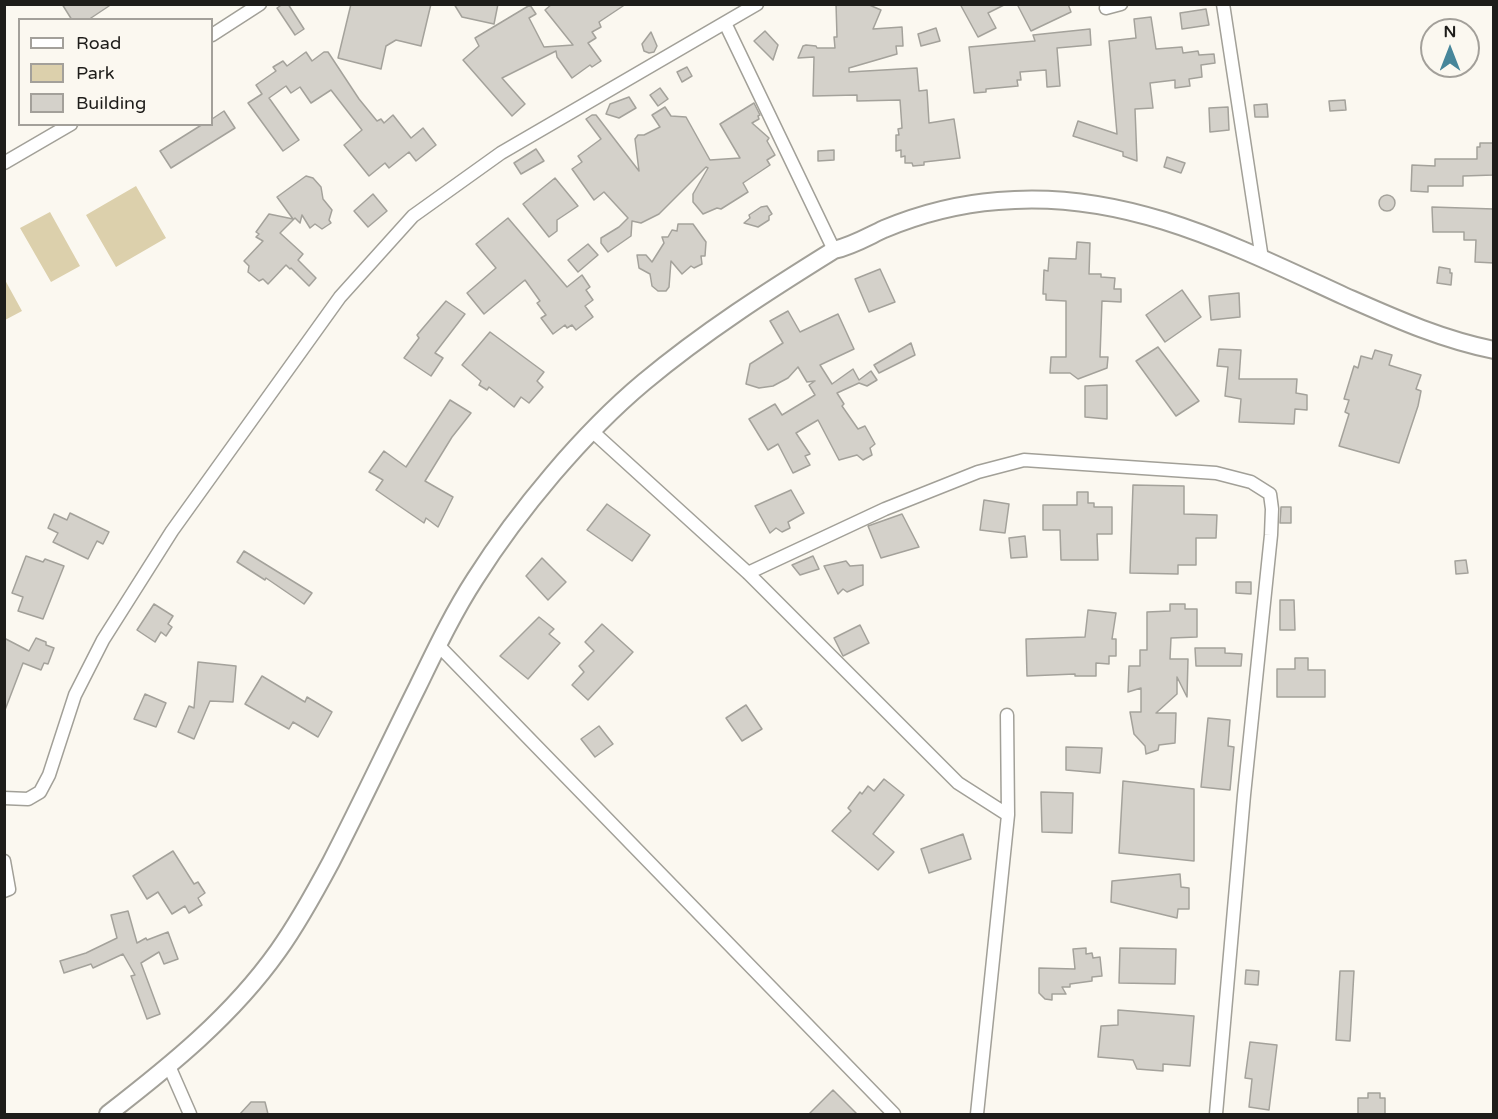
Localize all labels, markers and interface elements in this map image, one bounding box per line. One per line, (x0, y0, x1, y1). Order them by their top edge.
legend (18, 18, 213, 126)
north arrow (1420, 18, 1480, 78)
text: N (1444, 22, 1456, 42)
text: Road (76, 32, 121, 54)
text: Park (76, 62, 114, 84)
text: Building (76, 92, 146, 114)

